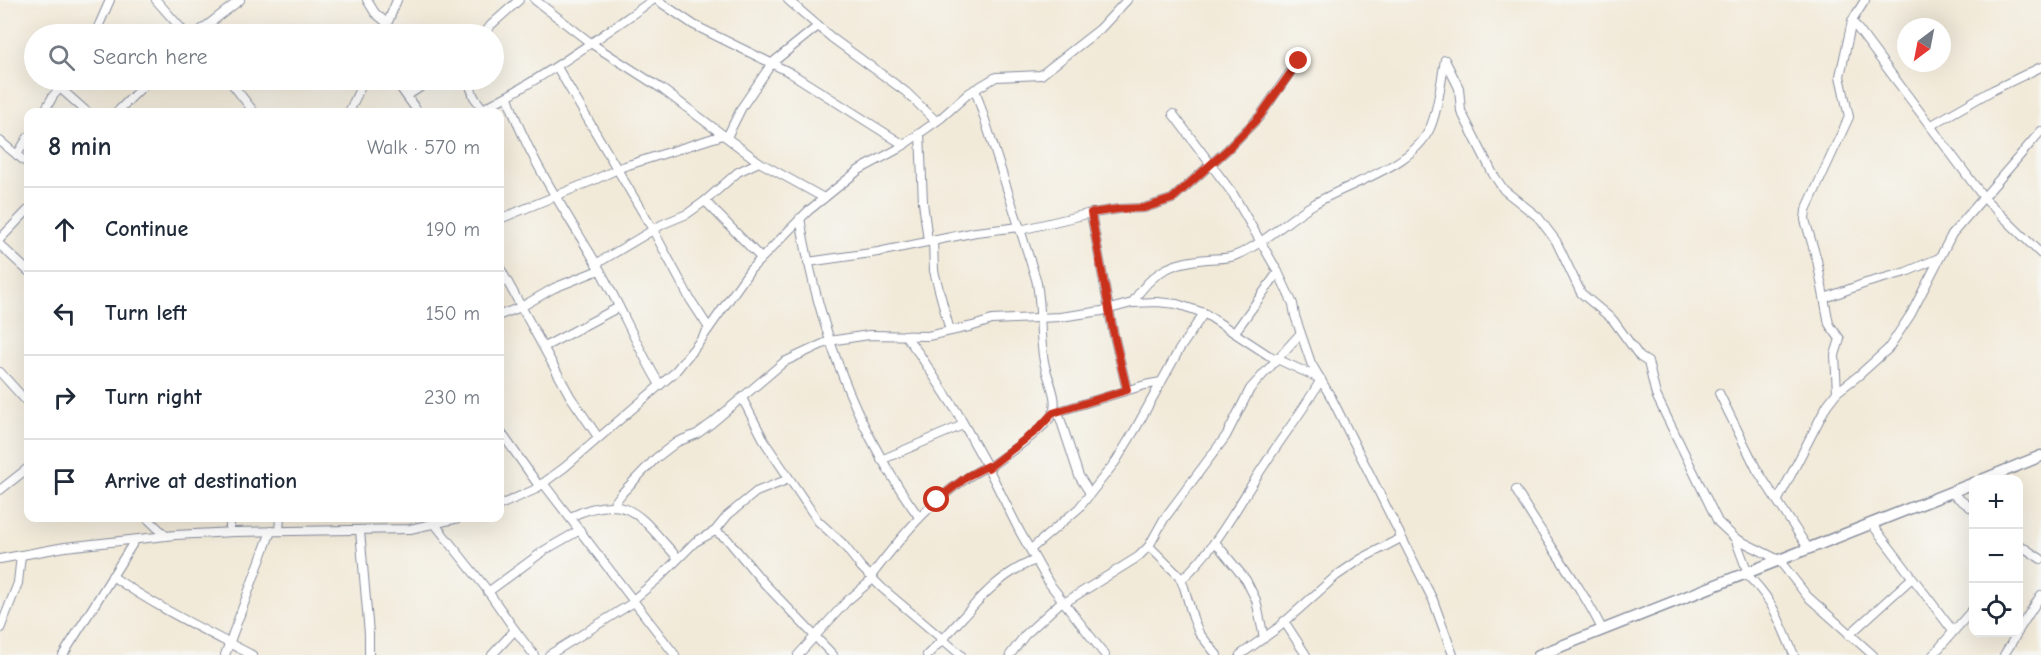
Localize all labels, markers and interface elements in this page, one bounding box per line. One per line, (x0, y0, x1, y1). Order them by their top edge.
north arrow (1897, 18, 1951, 72)
search box (24, 24, 504, 90)
icon: search (45, 41, 78, 74)
text: Search here (93, 44, 208, 70)
route end (1285, 47, 1311, 73)
text: 8 min (48, 132, 112, 162)
text: Walk · 570 m (367, 136, 480, 159)
icon: ahead (48, 213, 81, 246)
text: Continue (105, 216, 188, 242)
text: 190 m (426, 218, 480, 241)
icon: left (48, 297, 81, 330)
text: Turn left (105, 300, 187, 326)
text: 150 m (426, 302, 480, 325)
icon: right (48, 381, 81, 414)
text: Turn right (105, 384, 202, 410)
text: 230 m (424, 386, 480, 409)
icon: arrive (48, 465, 81, 498)
text: Arrive at destination (105, 468, 297, 494)
map controls (1969, 475, 2023, 637)
button: + (1969, 475, 2023, 529)
route start (923, 486, 949, 512)
button: − (1969, 529, 2023, 583)
button: locate (1969, 583, 2023, 637)

